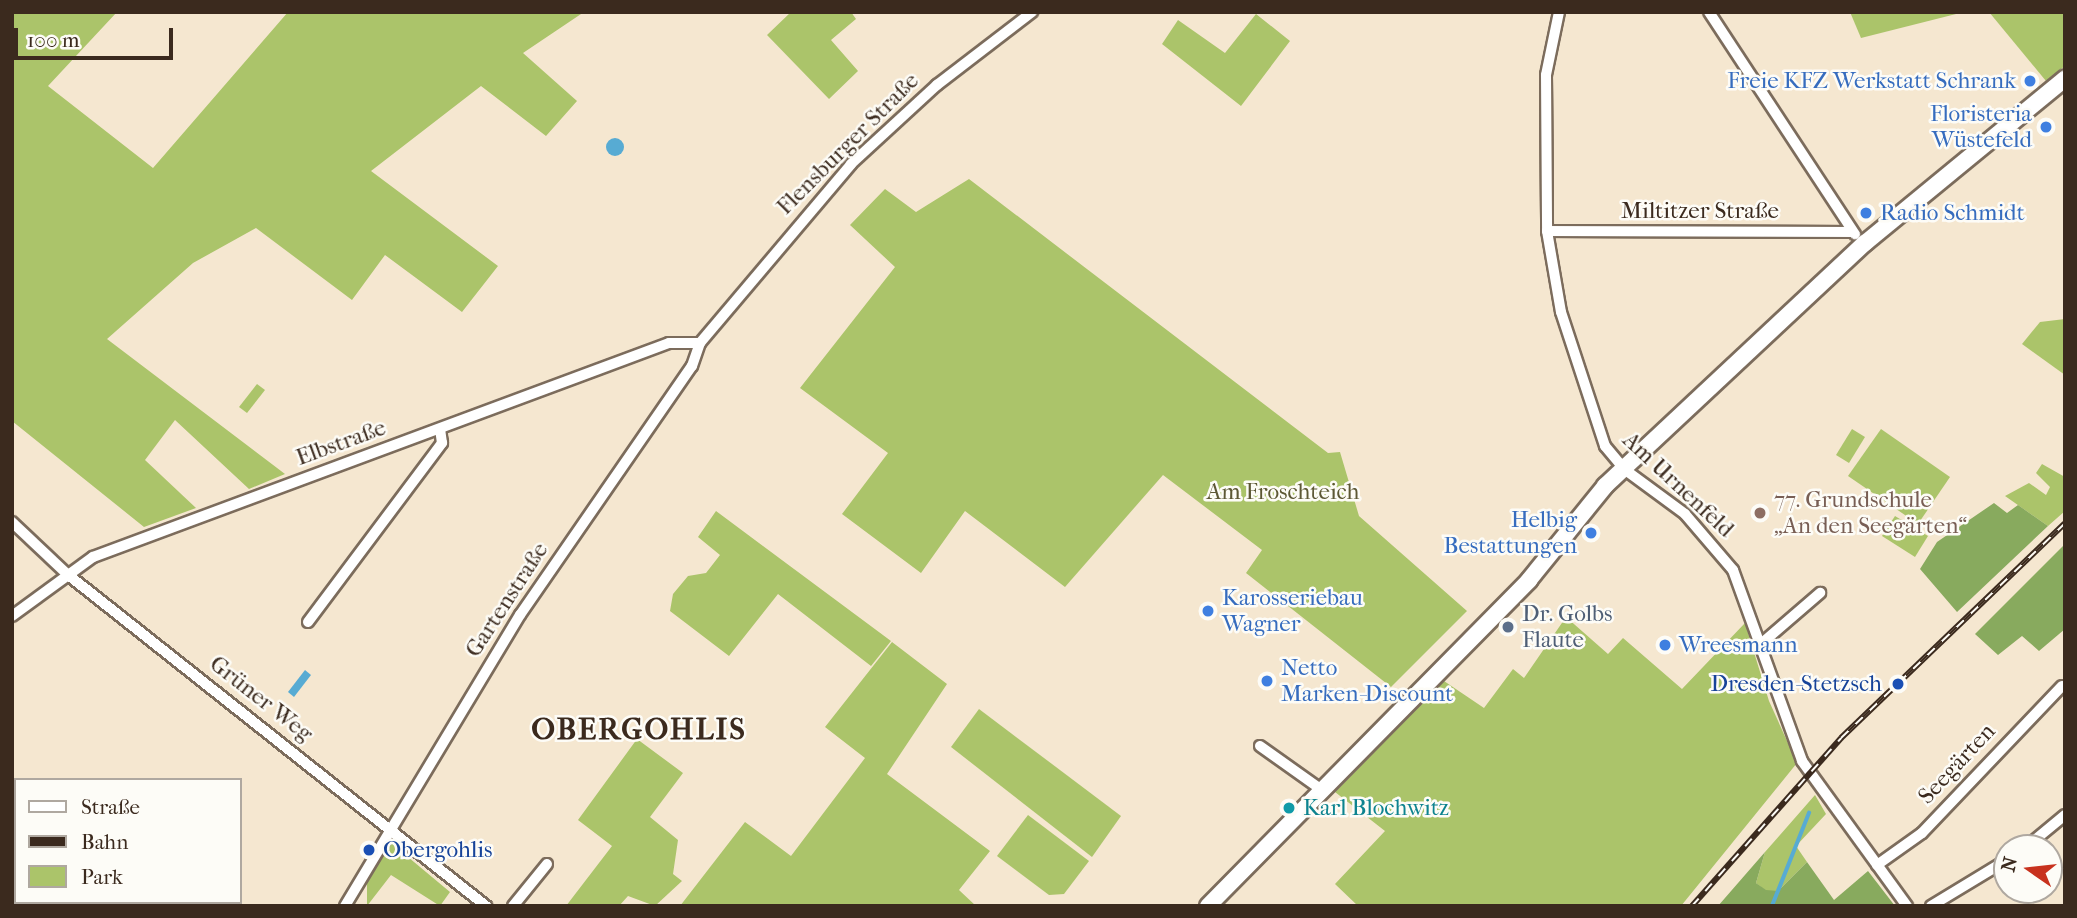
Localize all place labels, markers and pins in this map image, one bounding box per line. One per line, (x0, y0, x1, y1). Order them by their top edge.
place label: Freie KFZ Werkstatt Schrank (1727, 67, 2016, 95)
marker: Freie KFZ Werkstatt Schrank (2022, 73, 2038, 89)
place label: Floristeria Wüstefeld (1930, 100, 2032, 154)
marker: Floristeria Wüstefeld (2038, 119, 2054, 135)
place label: Radio Schmidt (1880, 199, 2025, 227)
marker: Radio Schmidt (1858, 205, 1874, 221)
place label: 77. Grundschule „An den Seegärten“ (1774, 486, 1967, 540)
marker: 77. Grundschule „An den Seegärten“ (1752, 505, 1768, 521)
place label: Helbig Bestattungen (1444, 506, 1577, 560)
marker: Helbig Bestattungen (1583, 525, 1599, 541)
place label: Karosseriebau Wagner (1222, 584, 1363, 638)
place label: Dr. Golbs Flaute (1522, 600, 1613, 654)
marker: Karosseriebau Wagner (1200, 603, 1216, 619)
marker: Dr. Golbs Flaute (1500, 619, 1516, 635)
place label: Wreesmann (1679, 631, 1797, 659)
marker: Wreesmann (1657, 637, 1673, 653)
place label: Netto Marken-Discount (1281, 654, 1453, 708)
place label: Dresden-Stetzsch (1710, 670, 1882, 698)
marker: Netto Marken-Discount (1259, 673, 1275, 689)
marker: Dresden-Stetzsch (1888, 674, 1908, 694)
place label: Karl Blochwitz (1303, 794, 1449, 822)
marker: Karl Blochwitz (1281, 800, 1297, 816)
place label: Obergohlis (383, 836, 493, 864)
marker: Obergohlis (361, 842, 377, 858)

